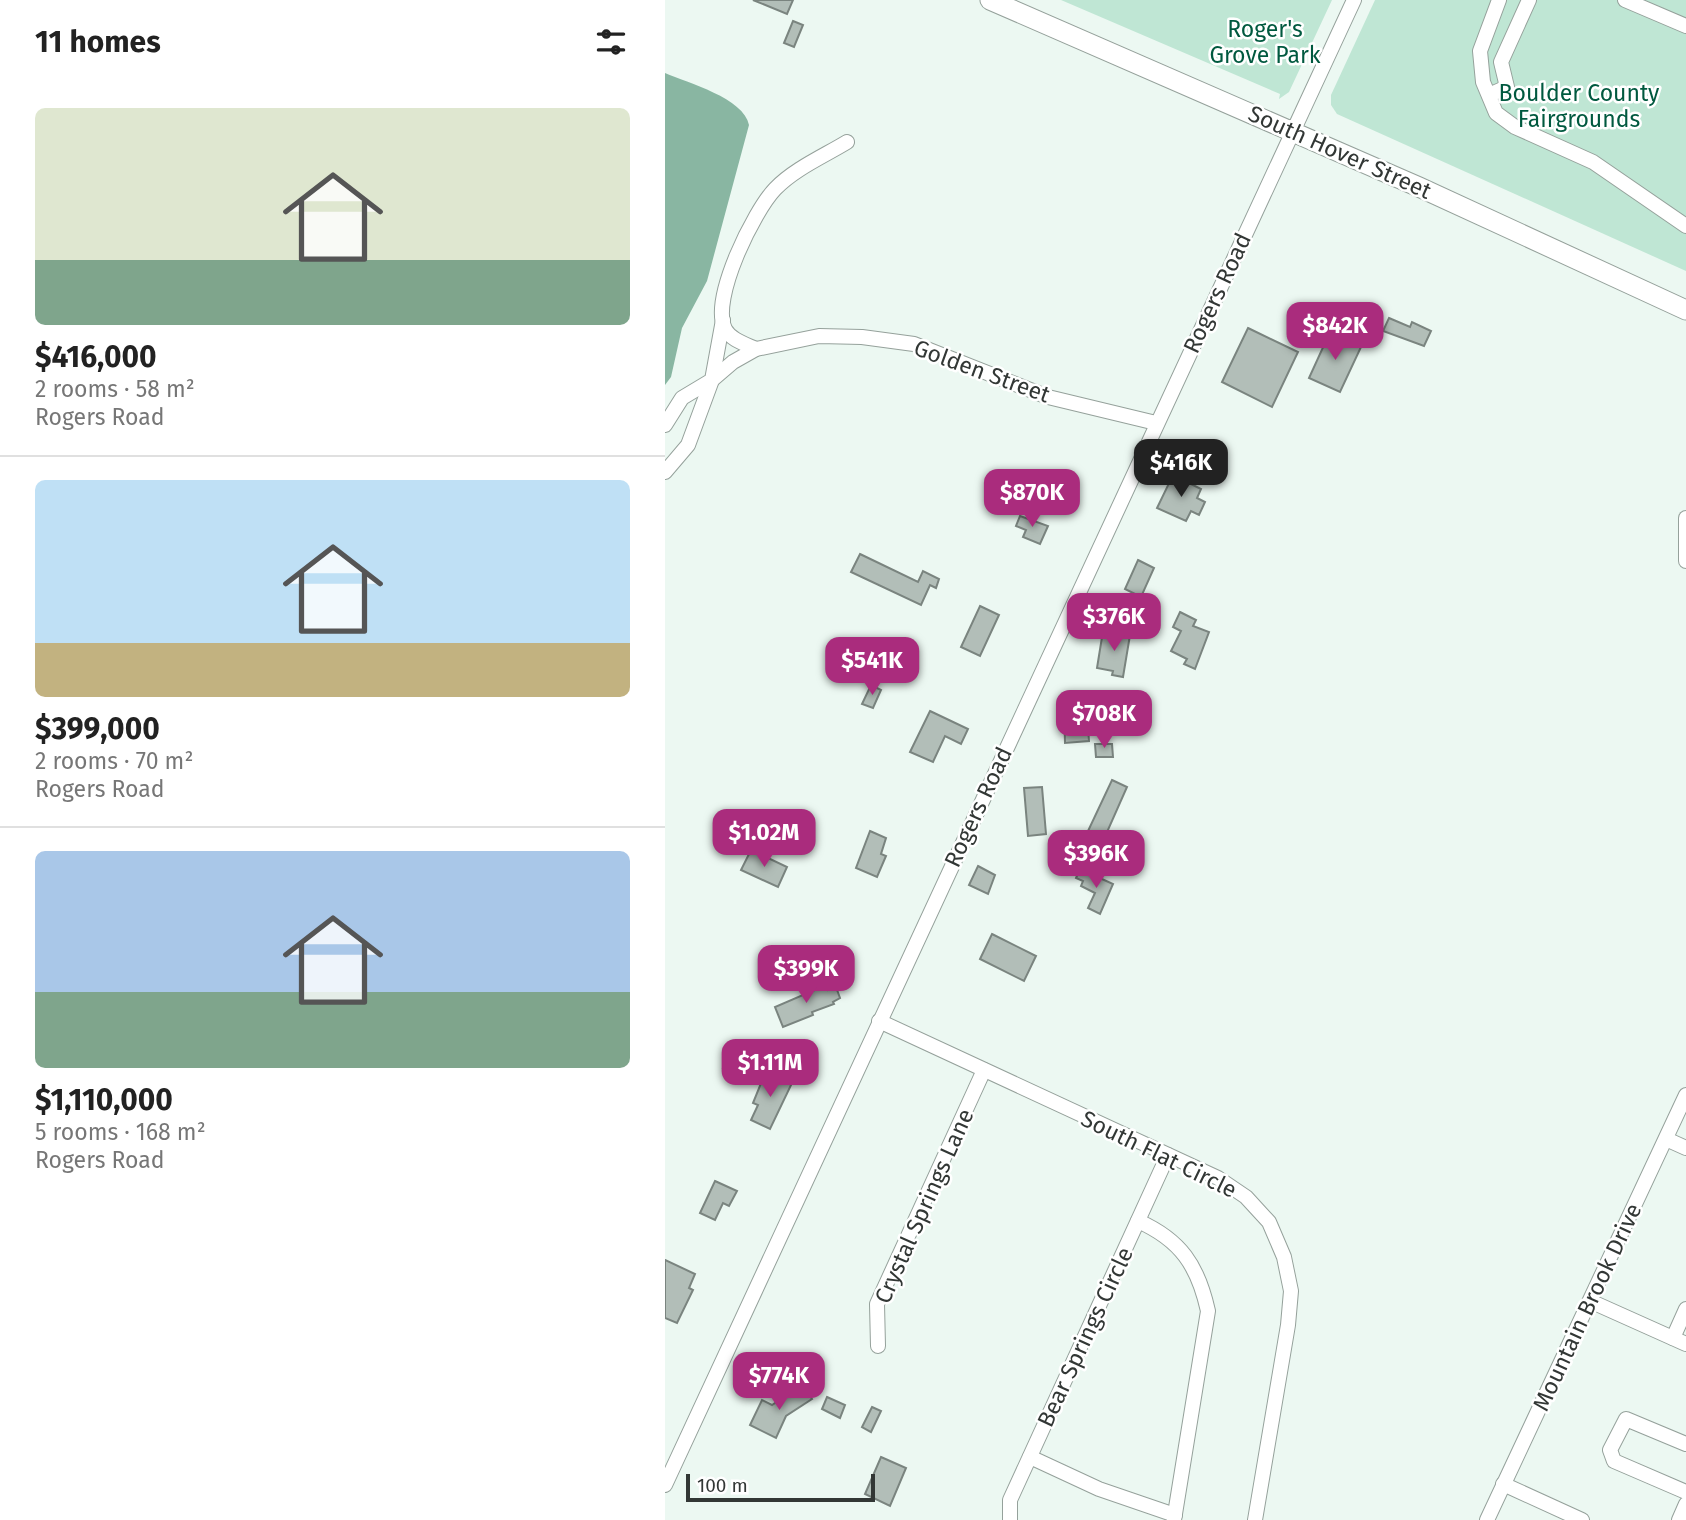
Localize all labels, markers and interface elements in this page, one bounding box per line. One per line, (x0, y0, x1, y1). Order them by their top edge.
park label: Roger's Grove Park (1209, 15, 1321, 69)
icon: filters (592, 23, 630, 61)
text: 11 homes (35, 24, 161, 60)
park label: Boulder County Fairgrounds (1499, 79, 1660, 133)
street label: South Hover Street (1244, 99, 1436, 205)
icon: home (270, 154, 396, 280)
street label: Rogers Road (1177, 228, 1257, 358)
pin: $842K (1286, 302, 1384, 362)
text: $842K (1303, 311, 1367, 339)
street label: Golden Street (910, 333, 1055, 409)
text: $416,000 (35, 339, 157, 375)
text: 2 rooms · 58 m² (35, 375, 195, 403)
text: Rogers Road (35, 403, 165, 431)
pin: $416K (1132, 440, 1230, 499)
text: $416K (1150, 448, 1212, 476)
pin: $870K (983, 470, 1081, 529)
text: $870K (1000, 478, 1064, 506)
icon: home (270, 526, 396, 652)
pin: $376K (1065, 594, 1163, 653)
text: $376K (1083, 602, 1145, 630)
pin: $541K (823, 638, 921, 697)
text: $541K (841, 646, 903, 674)
pin: $708K (1055, 690, 1153, 750)
text: $708K (1072, 699, 1136, 727)
text: $399,000 (35, 711, 160, 747)
street label: Rogers Road (938, 742, 1018, 872)
text: 2 rooms · 70 m² (35, 747, 193, 775)
text: Rogers Road (35, 775, 165, 803)
pin: $1.02M (707, 810, 821, 869)
text: $1.02M (729, 818, 799, 846)
pin: $396K (1047, 830, 1145, 890)
text: $396K (1064, 839, 1128, 867)
icon: home (270, 897, 396, 1023)
pin: $399K (757, 946, 855, 1005)
text: $399K (774, 954, 838, 982)
pin: $1.11M (713, 1040, 827, 1099)
text: $1.11M (738, 1048, 802, 1076)
text: $1,110,000 (35, 1082, 173, 1118)
street label: Crystal Springs Lane (869, 1104, 979, 1308)
street label: South Flat Circle (1077, 1104, 1241, 1204)
text: 5 rooms · 168 m² (35, 1118, 206, 1146)
text: Rogers Road (35, 1146, 165, 1174)
street label: Mountain Brook Drive (1527, 1199, 1647, 1415)
street label: Bear Springs Circle (1031, 1243, 1139, 1431)
pin: $774K (730, 1352, 828, 1412)
text: $774K (749, 1361, 809, 1389)
scale bar (686, 1471, 875, 1503)
text: 100 m (697, 1474, 748, 1497)

